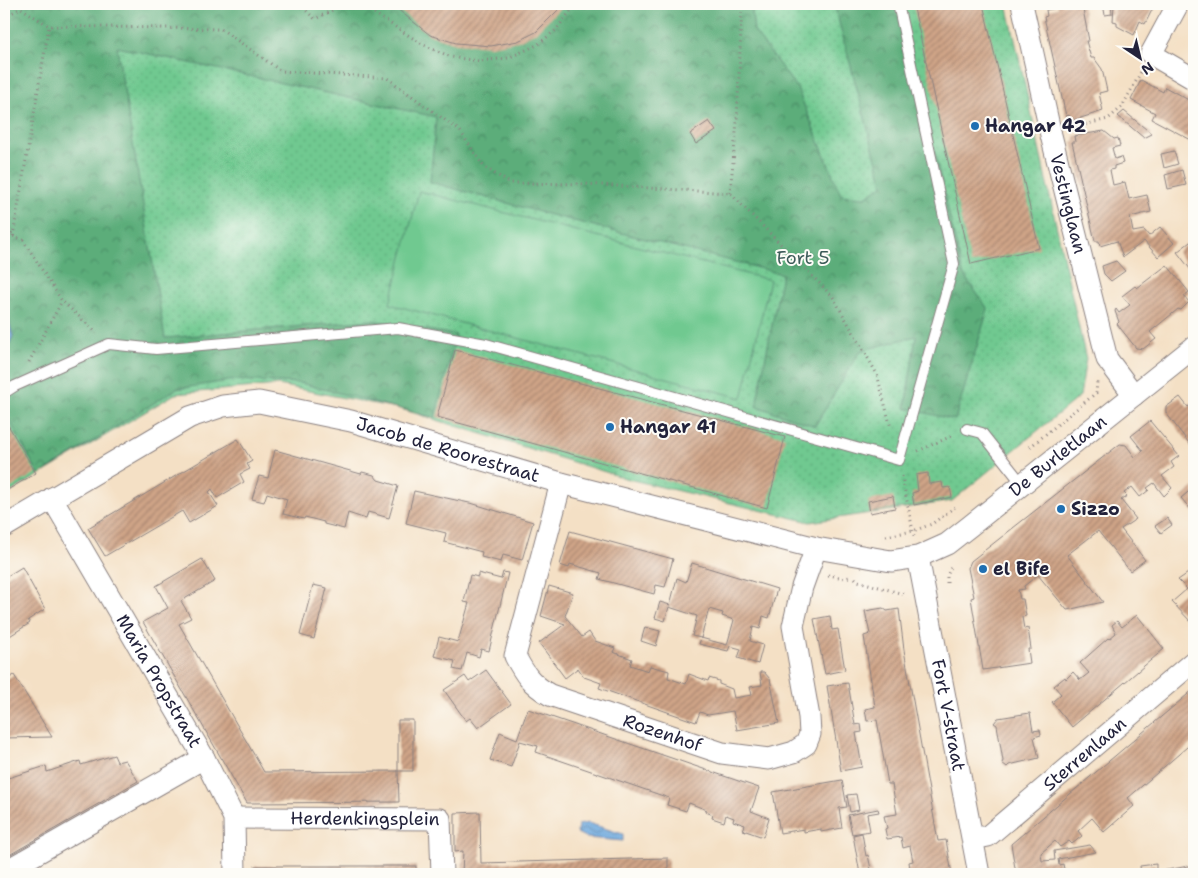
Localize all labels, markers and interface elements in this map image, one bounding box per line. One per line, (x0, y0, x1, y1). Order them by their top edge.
north arrow (1116, 32, 1166, 82)
text: N (1138, 58, 1157, 79)
place label: Hangar 42 (985, 114, 1086, 138)
marker: Hangar 42 (969, 120, 981, 132)
street label: Vestinglaan (1044, 151, 1092, 256)
park label: Fort 5 (776, 246, 830, 270)
street label: De Burletlaan (1004, 409, 1112, 502)
street label: Jacob de Roorestraat (353, 411, 543, 488)
place label: Hangar 41 (620, 415, 717, 439)
marker: Hangar 41 (604, 421, 616, 433)
place label: Sizzo (1071, 497, 1120, 521)
marker: Sizzo (1055, 503, 1067, 515)
place label: el Bife (993, 557, 1050, 581)
marker: el Bife (977, 563, 989, 575)
street label: Maria Propstraat (111, 610, 207, 752)
street label: Fort V-straat (926, 657, 971, 773)
street label: Rozenhof (620, 708, 706, 758)
street label: Sterrenlaan (1038, 712, 1131, 796)
street label: Herdenkingsplein (290, 806, 440, 831)

